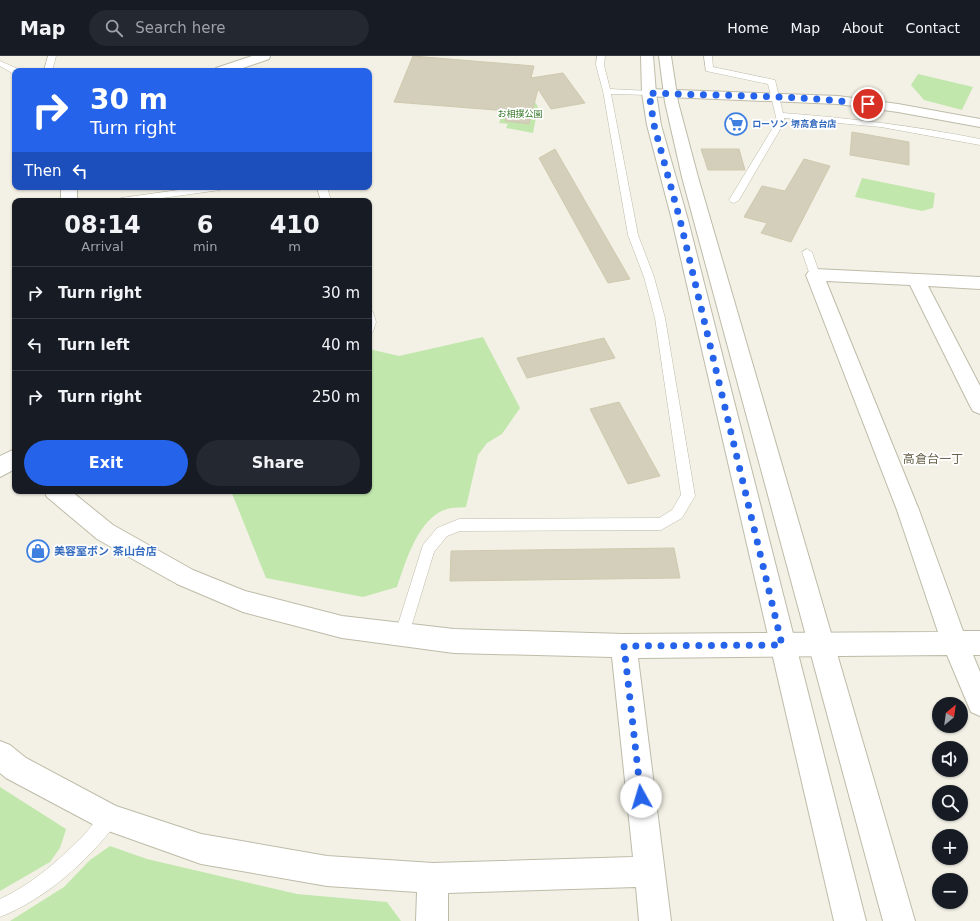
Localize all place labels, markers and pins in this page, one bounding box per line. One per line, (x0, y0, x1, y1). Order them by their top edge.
pin (851, 87, 885, 121)
supermarket icon: ローソン 堺高倉台店 (723, 111, 749, 137)
place label: ローソン 堺高倉台店 (752, 119, 836, 129)
shop icon: 美容室ボン 茶山台店 (25, 538, 51, 564)
place label: 美容室ボン 茶山台店 (54, 545, 157, 558)

